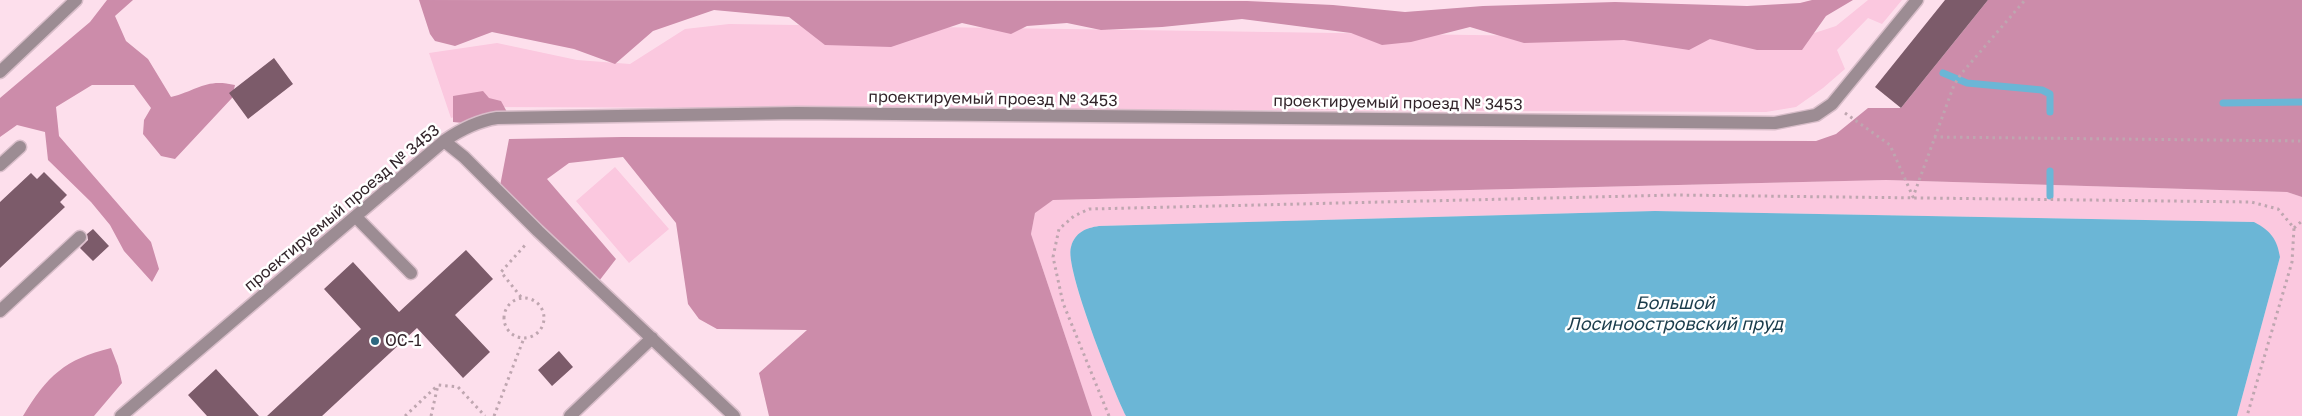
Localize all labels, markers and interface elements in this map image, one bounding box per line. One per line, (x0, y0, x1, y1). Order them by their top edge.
street label: проектируемый проезд № 3453 (868, 87, 1118, 111)
street label: проектируемый проезд № 3453 (1273, 91, 1523, 115)
street label: проектируемый проезд № 3453 (240, 121, 444, 295)
water label: Большой Лосиноостровский пруд (1567, 292, 1783, 334)
place label: ОС-1 (385, 331, 422, 351)
marker: ОС-1 (369, 335, 381, 347)

